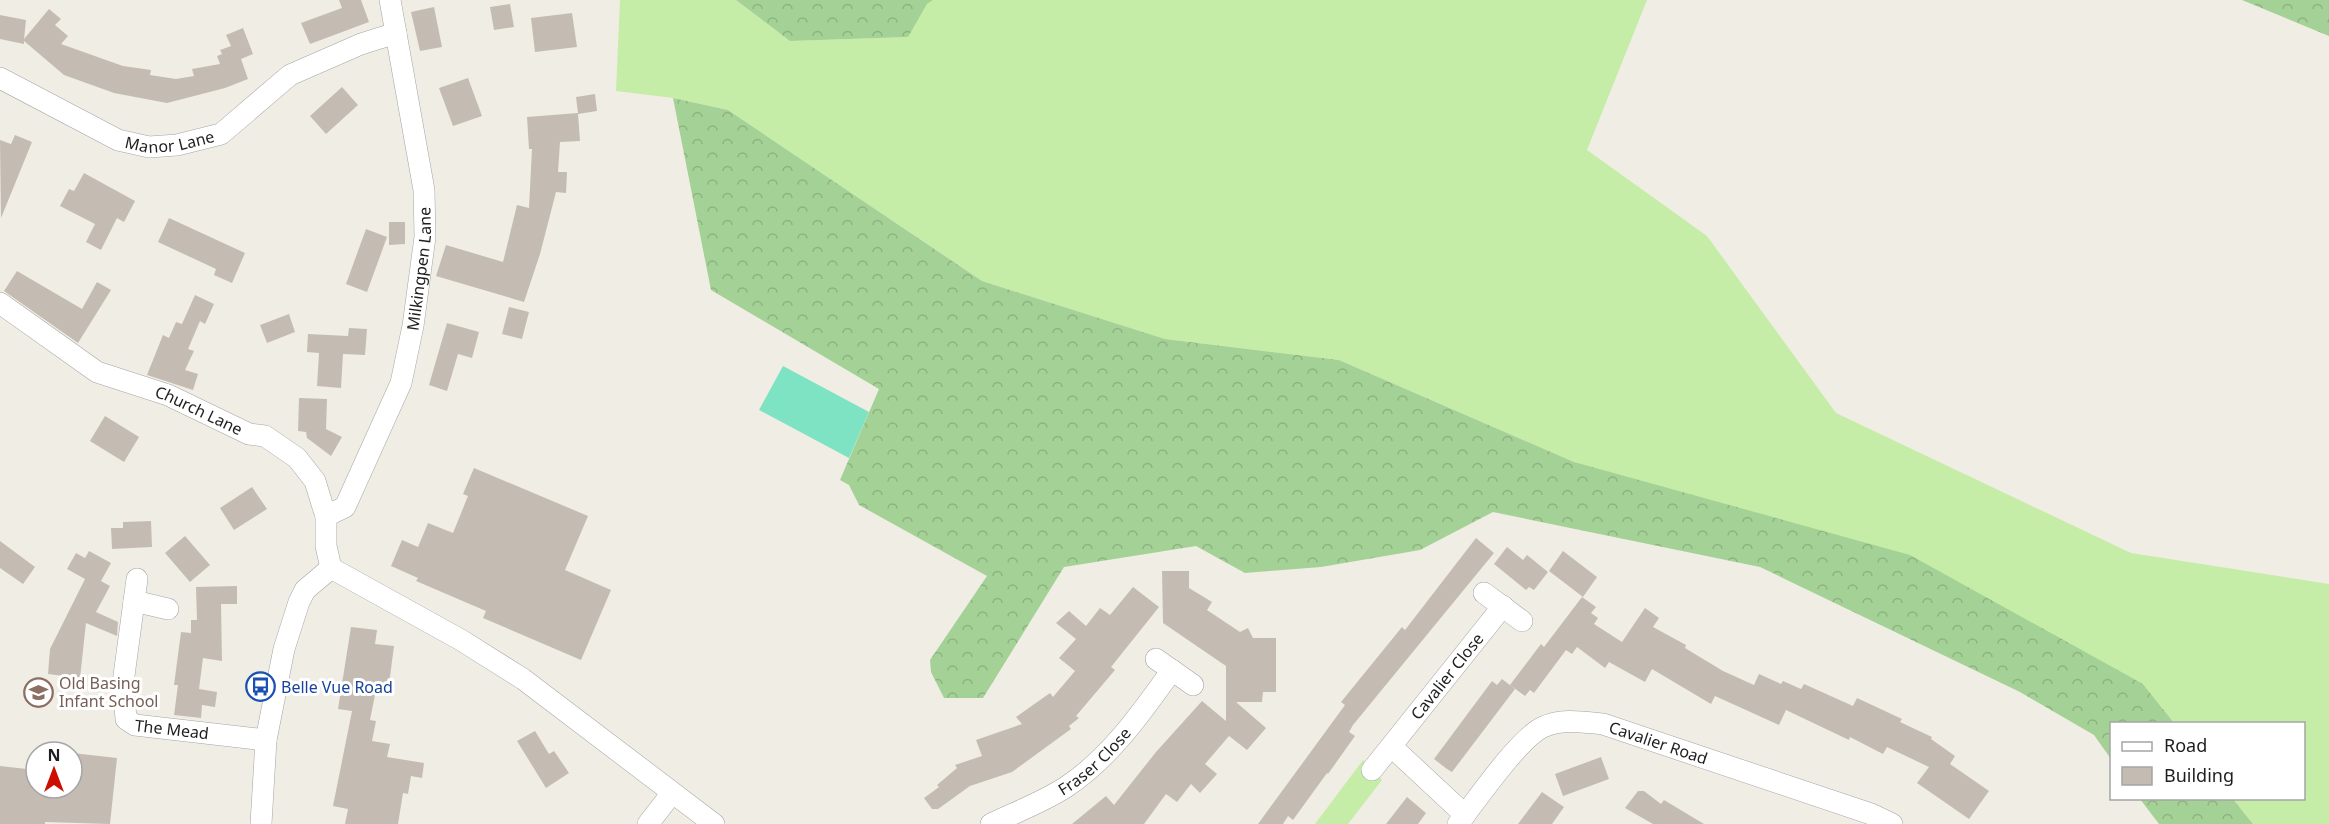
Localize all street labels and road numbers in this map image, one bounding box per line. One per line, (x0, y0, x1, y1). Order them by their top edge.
street label: Manor Lane (123, 125, 216, 158)
street label: Milkingpen Lane (401, 207, 436, 332)
street label: Church Lane (152, 381, 246, 440)
street label: Cavalier Close (1406, 628, 1488, 724)
street label: The Mead (134, 714, 210, 744)
street label: Cavalier Road (1606, 716, 1711, 769)
street label: Fraser Close (1054, 723, 1136, 800)

